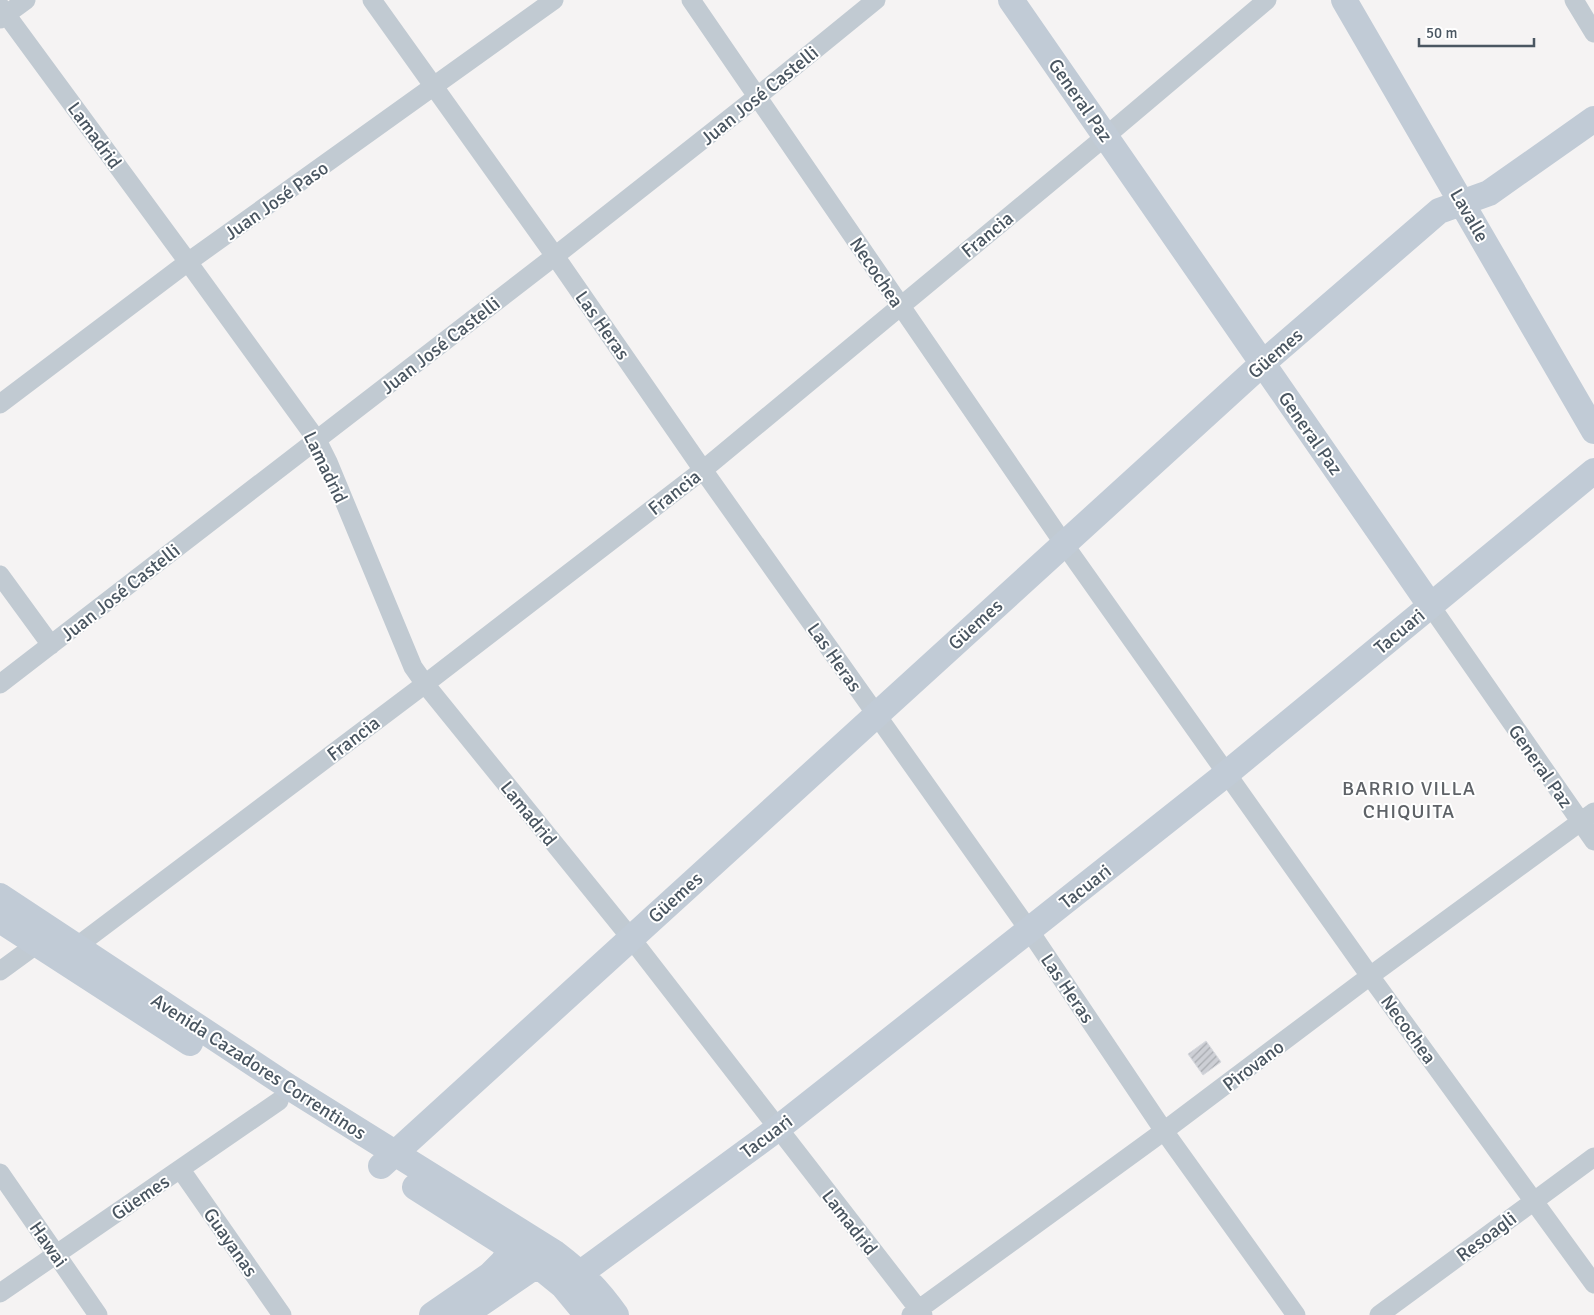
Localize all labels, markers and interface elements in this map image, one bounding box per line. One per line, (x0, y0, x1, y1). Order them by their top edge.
scale bar (1419, 15, 1534, 47)
text: 50 m (1426, 24, 1457, 42)
street label: Juan José Castelli (696, 41, 823, 151)
street label: General Paz (1043, 54, 1118, 147)
street label: Lamadrid (62, 98, 126, 174)
street label: Juan José Paso (220, 156, 333, 246)
street label: Lavalle (1444, 185, 1494, 246)
street label: Francia (957, 206, 1019, 263)
street label: Necochea (844, 233, 908, 312)
street label: Las Heras (570, 286, 635, 365)
street label: Juan José Castelli (376, 292, 505, 400)
street label: Güemes (1243, 323, 1308, 384)
street label: General Paz (1273, 387, 1348, 480)
street label: Lamadrid (298, 428, 353, 507)
street label: Francia (643, 465, 706, 521)
street label: Juan José Castelli (56, 539, 185, 647)
street label: Güemes (943, 594, 1008, 655)
street label: Tacuari (1369, 604, 1430, 660)
street label: Las Heras (802, 618, 867, 697)
street label: Francia (322, 711, 385, 767)
street label: General Paz (1503, 720, 1578, 813)
street label: Lamadrid (495, 776, 562, 851)
district label: BARRIO VILLA CHIQUITA (1342, 776, 1476, 824)
street label: Tacuari (1055, 859, 1116, 914)
street label: Güemes (643, 867, 708, 928)
street label: Las Heras (1035, 949, 1099, 1028)
street label: Avenida Cazadores Correntinos (146, 988, 370, 1145)
street label: Necochea (1375, 990, 1441, 1069)
street label: Pirovano (1218, 1035, 1289, 1097)
street label: Tacuari (736, 1109, 797, 1164)
street label: Güemes (107, 1170, 174, 1226)
street label: Lamadrid (816, 1185, 882, 1260)
street label: Guayanas (198, 1204, 263, 1282)
street label: Resoagli (1452, 1206, 1521, 1267)
street label: Hawai (24, 1217, 73, 1272)

